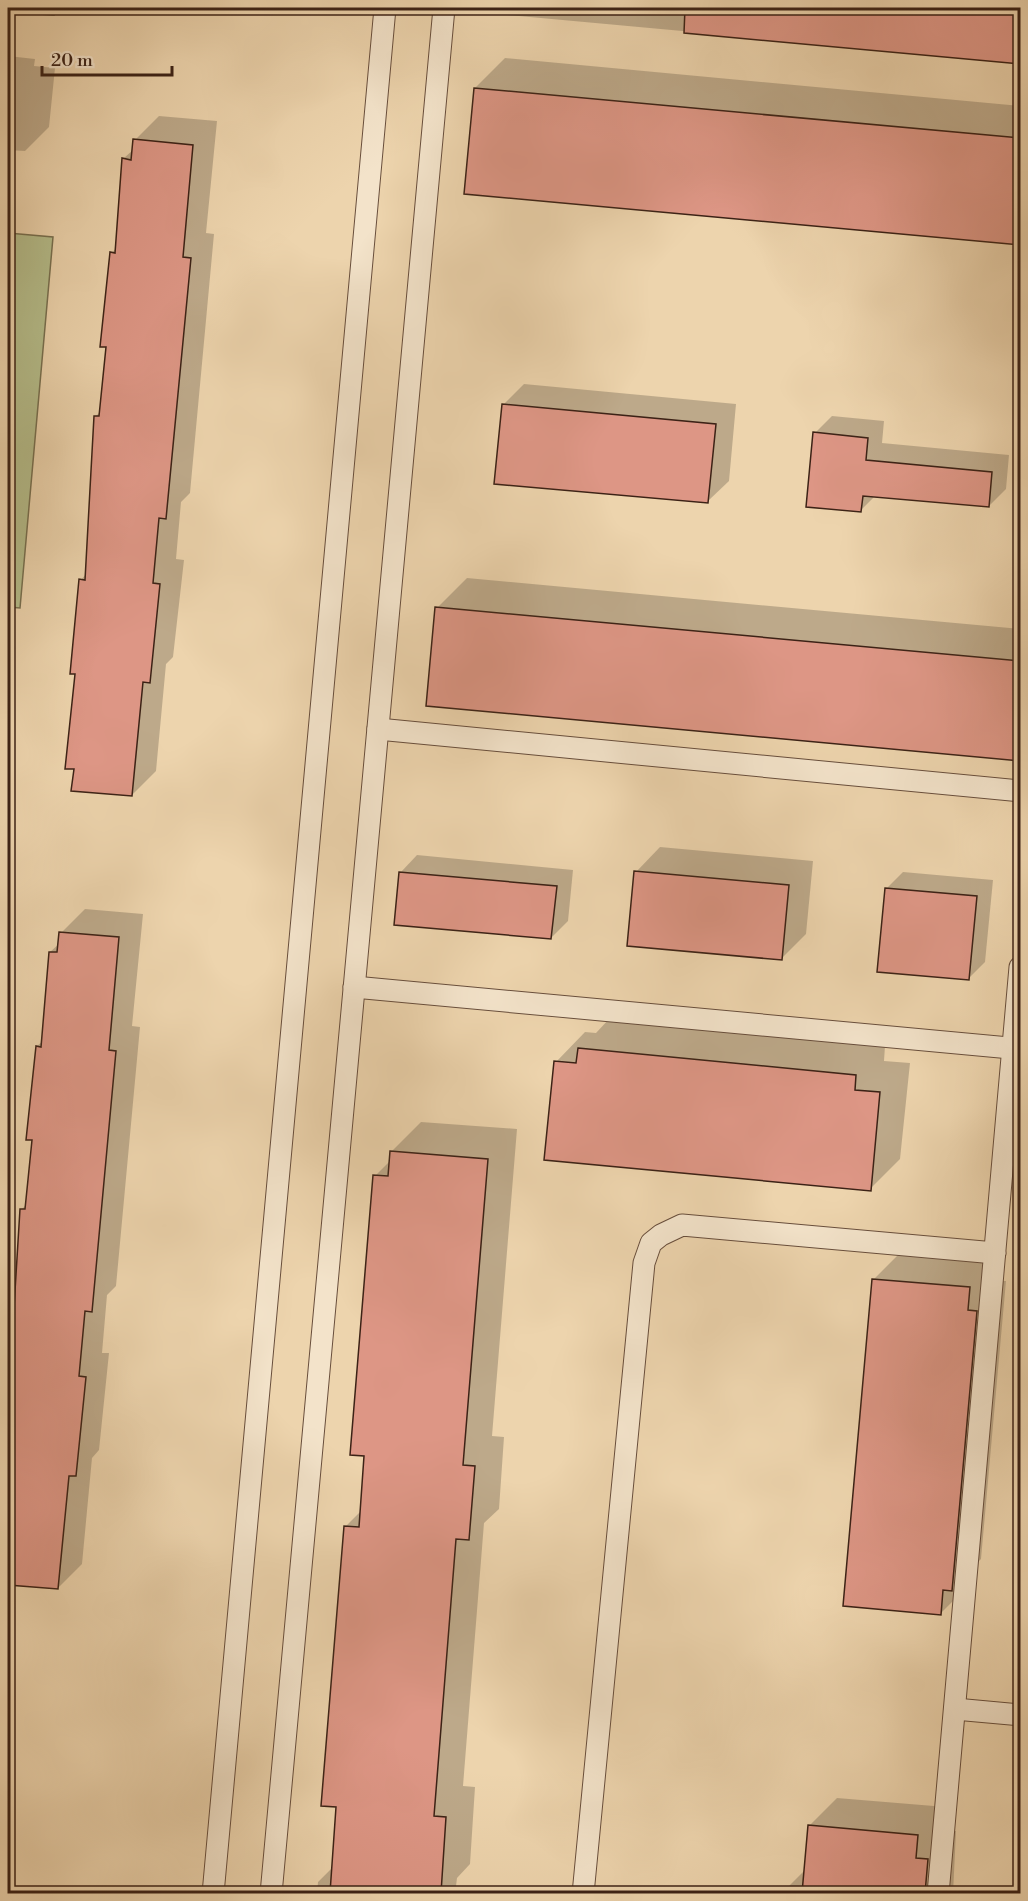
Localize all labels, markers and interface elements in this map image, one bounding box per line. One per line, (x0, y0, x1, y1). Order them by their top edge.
scale bar (42, 39, 172, 77)
text: 20 m (51, 49, 93, 72)

